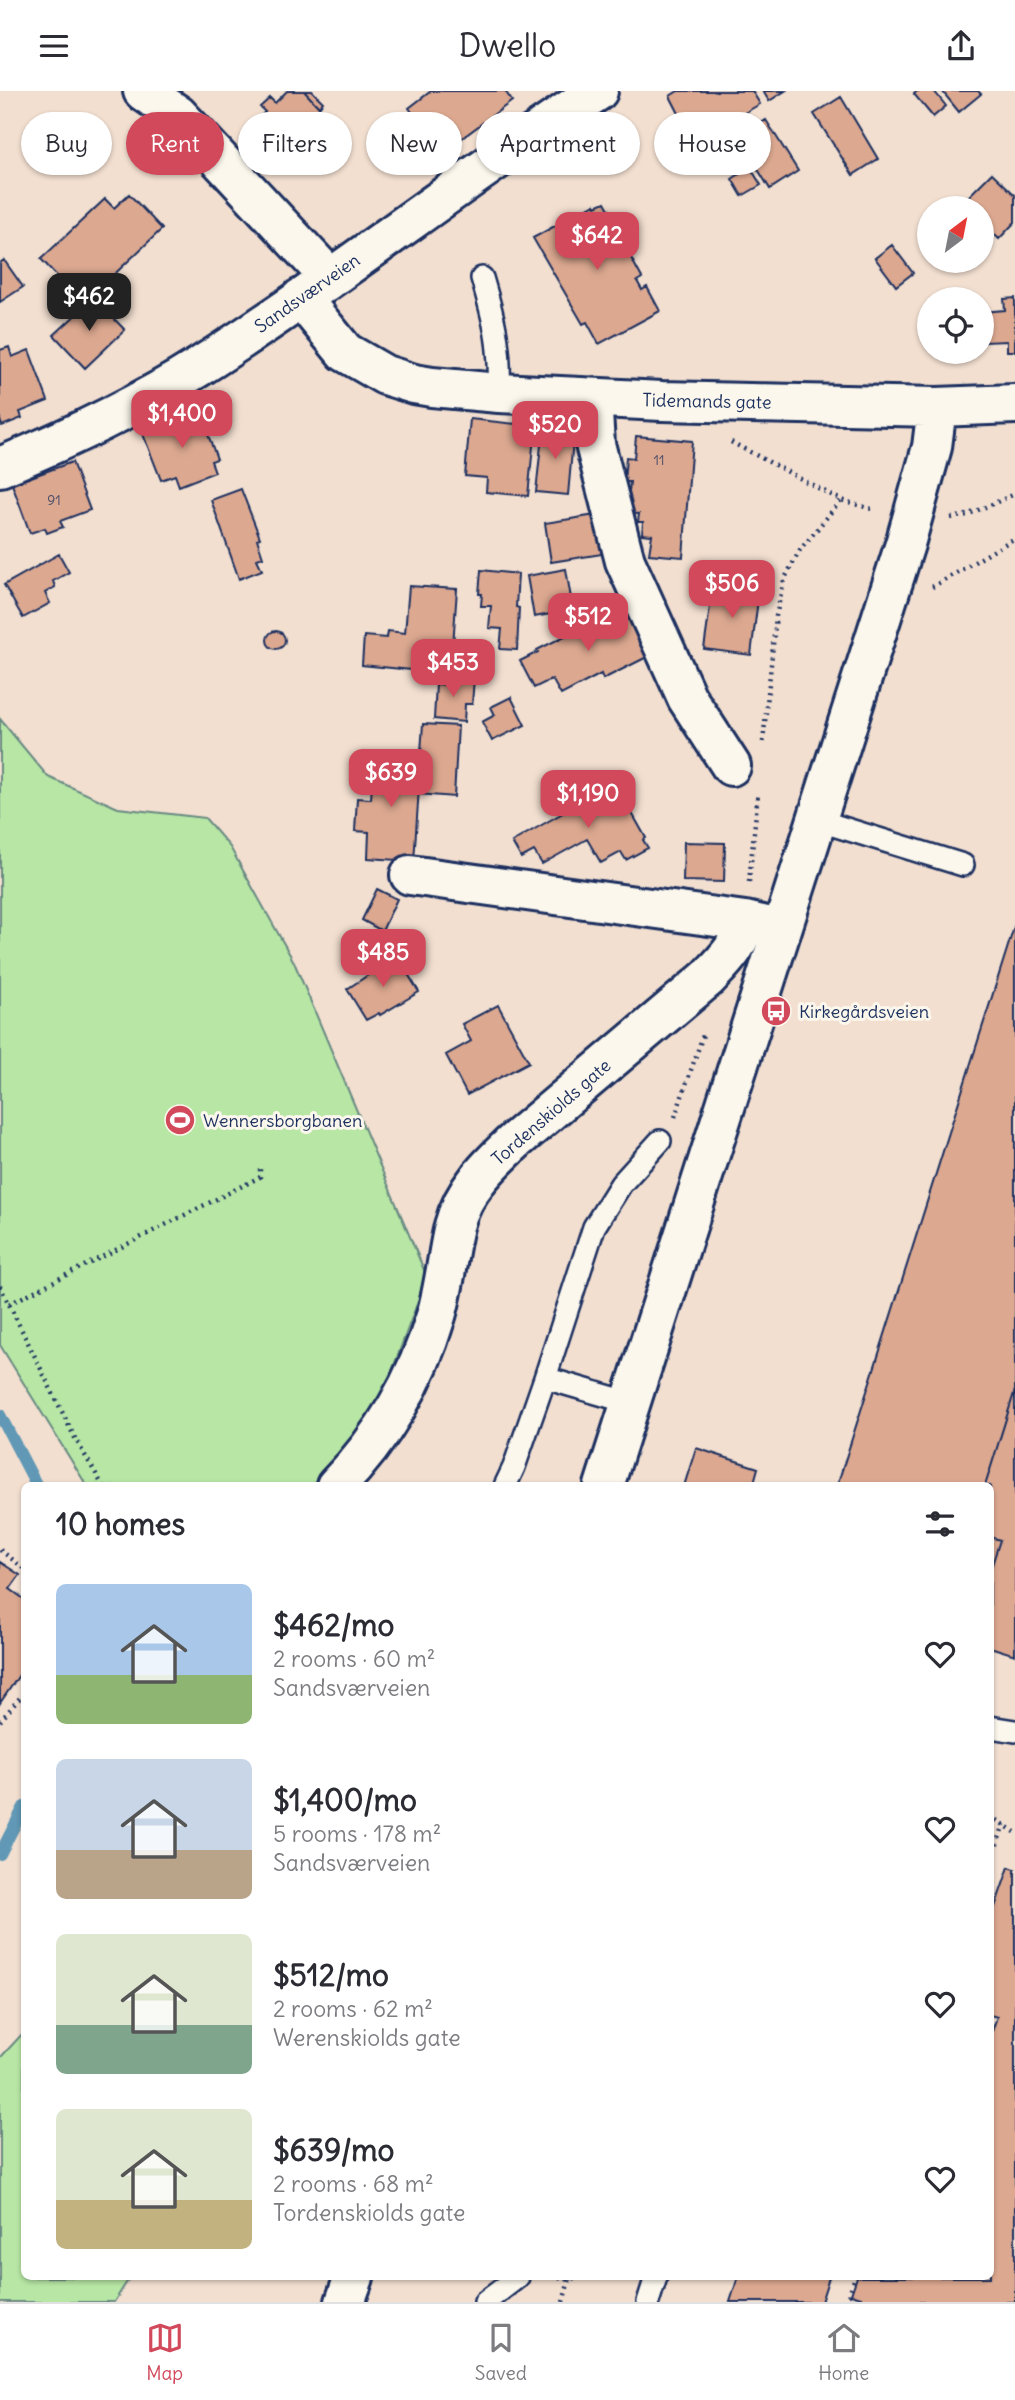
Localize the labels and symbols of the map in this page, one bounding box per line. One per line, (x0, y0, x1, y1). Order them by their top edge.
north arrow (917, 196, 994, 273)
pin: $642 (556, 213, 638, 272)
street label: Sandsværveien (250, 248, 364, 338)
pin: $462 (48, 273, 130, 333)
street label: Tidemands gate (642, 388, 772, 414)
pin: $1,400 (125, 391, 239, 450)
pin: $520 (514, 401, 596, 461)
house number: 11 (653, 451, 665, 469)
house number: 91 (47, 491, 61, 509)
pin: $506 (691, 561, 773, 620)
pin: $512 (547, 594, 629, 653)
pin: $453 (412, 639, 494, 699)
pin: $639 (350, 749, 432, 809)
pin: $1,190 (531, 771, 645, 830)
pin: $485 (342, 929, 424, 989)
bus stop icon: Kirkegårdsveien (759, 994, 793, 1028)
place label: Kirkegårdsveien (799, 1000, 929, 1023)
street label: Tordenskiolds gate (487, 1054, 615, 1170)
sports icon: Wennersborgbanen (163, 1103, 197, 1137)
place label: Wennersborgbanen (203, 1109, 362, 1132)

